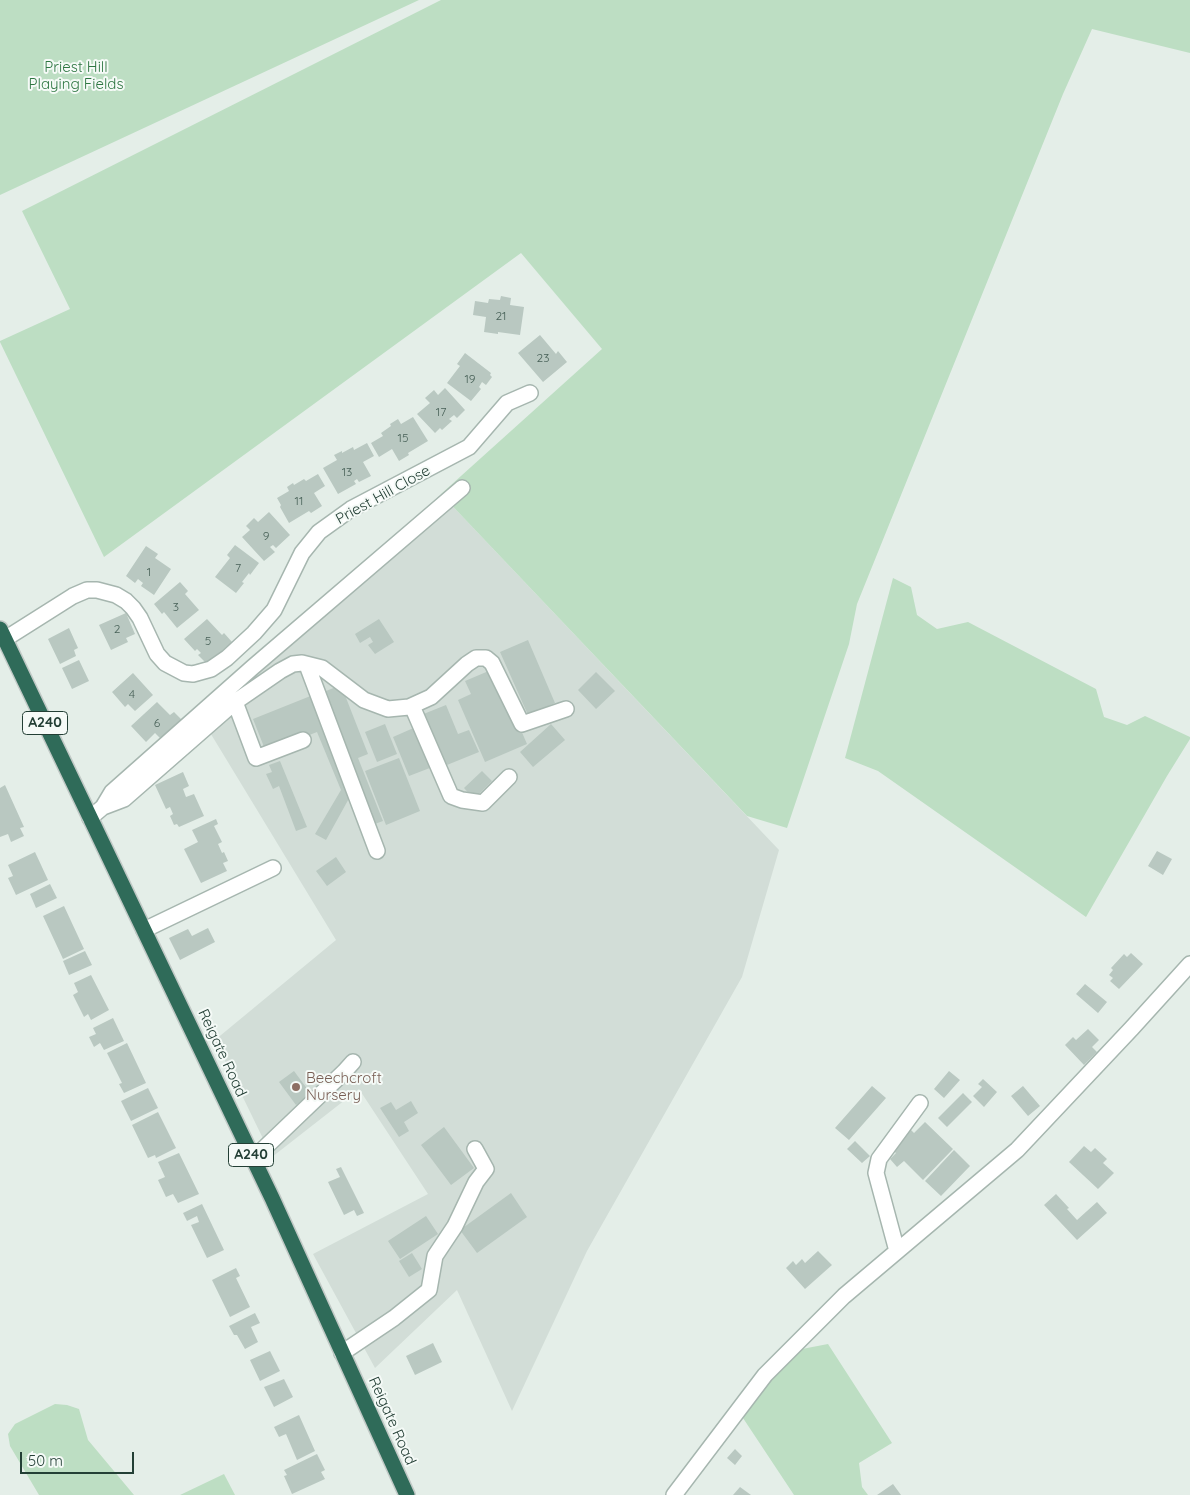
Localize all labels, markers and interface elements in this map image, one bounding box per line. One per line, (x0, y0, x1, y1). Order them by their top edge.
park label: Priest Hill Playing Fields (29, 58, 123, 93)
house number: 21 (495, 309, 507, 323)
house number: 23 (537, 351, 549, 365)
house number: 19 (464, 372, 476, 386)
house number: 17 (436, 405, 446, 419)
house number: 15 (398, 431, 408, 445)
street label: Priest Hill Close (333, 462, 433, 528)
house number: 13 (342, 465, 352, 479)
house number: 11 (295, 494, 303, 508)
house number: 9 (263, 529, 269, 543)
house number: 7 (235, 561, 241, 575)
house number: 1 (147, 565, 151, 579)
house number: 3 (173, 600, 179, 614)
house number: 2 (114, 622, 120, 636)
house number: 5 (205, 634, 211, 648)
house number: 4 (129, 687, 135, 701)
road number: A240 (22, 711, 68, 734)
house number: 6 (154, 716, 160, 730)
street label: Reigate Road (194, 1006, 250, 1100)
place label: Beechcroft Nursery (306, 1069, 382, 1104)
marker: Beechcroft Nursery (290, 1081, 302, 1093)
road number: A240 (228, 1144, 274, 1166)
street label: Reigate Road (364, 1374, 420, 1468)
scale bar (22, 1442, 136, 1474)
text: 50 m (28, 1451, 63, 1470)

